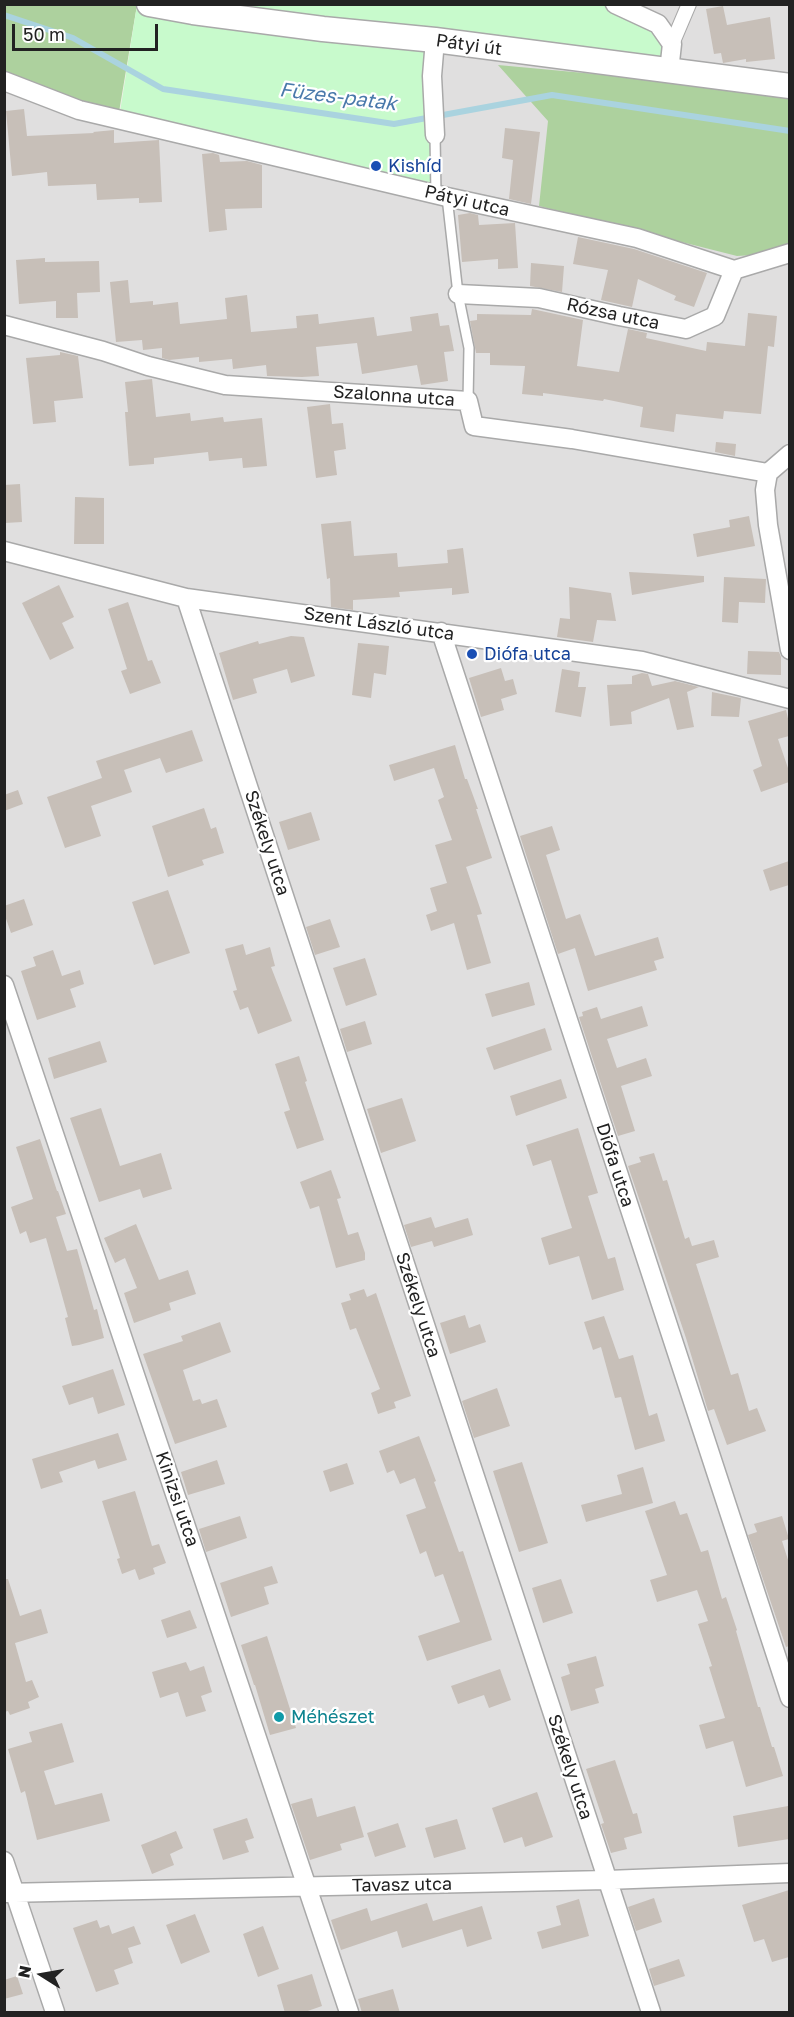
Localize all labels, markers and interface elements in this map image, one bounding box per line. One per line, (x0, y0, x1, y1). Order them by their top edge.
scale bar (15, 12, 160, 50)
text: 50 m (23, 23, 65, 45)
street label: Pátyi út (434, 30, 504, 60)
water label: Füzes-patak (278, 78, 398, 116)
place label: Kishíd (388, 155, 442, 177)
marker: Kishíd (369, 159, 383, 173)
street label: Pátyi utca (422, 181, 512, 221)
street label: Rózsa utca (565, 294, 661, 334)
street label: Szalonna utca (332, 381, 456, 411)
street label: Szent László utca (302, 603, 456, 645)
place label: Diófa utca (484, 643, 571, 665)
marker: Diófa utca (465, 647, 479, 661)
street label: Székely utca (240, 788, 294, 898)
street label: Diófa utca (591, 1120, 639, 1210)
street label: Székely utca (391, 1250, 445, 1360)
street label: Kinizsi utca (151, 1449, 203, 1549)
place label: Méhészet (291, 1706, 375, 1728)
marker: Méhészet (272, 1710, 286, 1724)
street label: Székely utca (543, 1712, 597, 1822)
street label: Tavasz utca (352, 1873, 452, 1897)
north arrow (12, 1945, 72, 2005)
text: N (13, 1964, 35, 1979)

